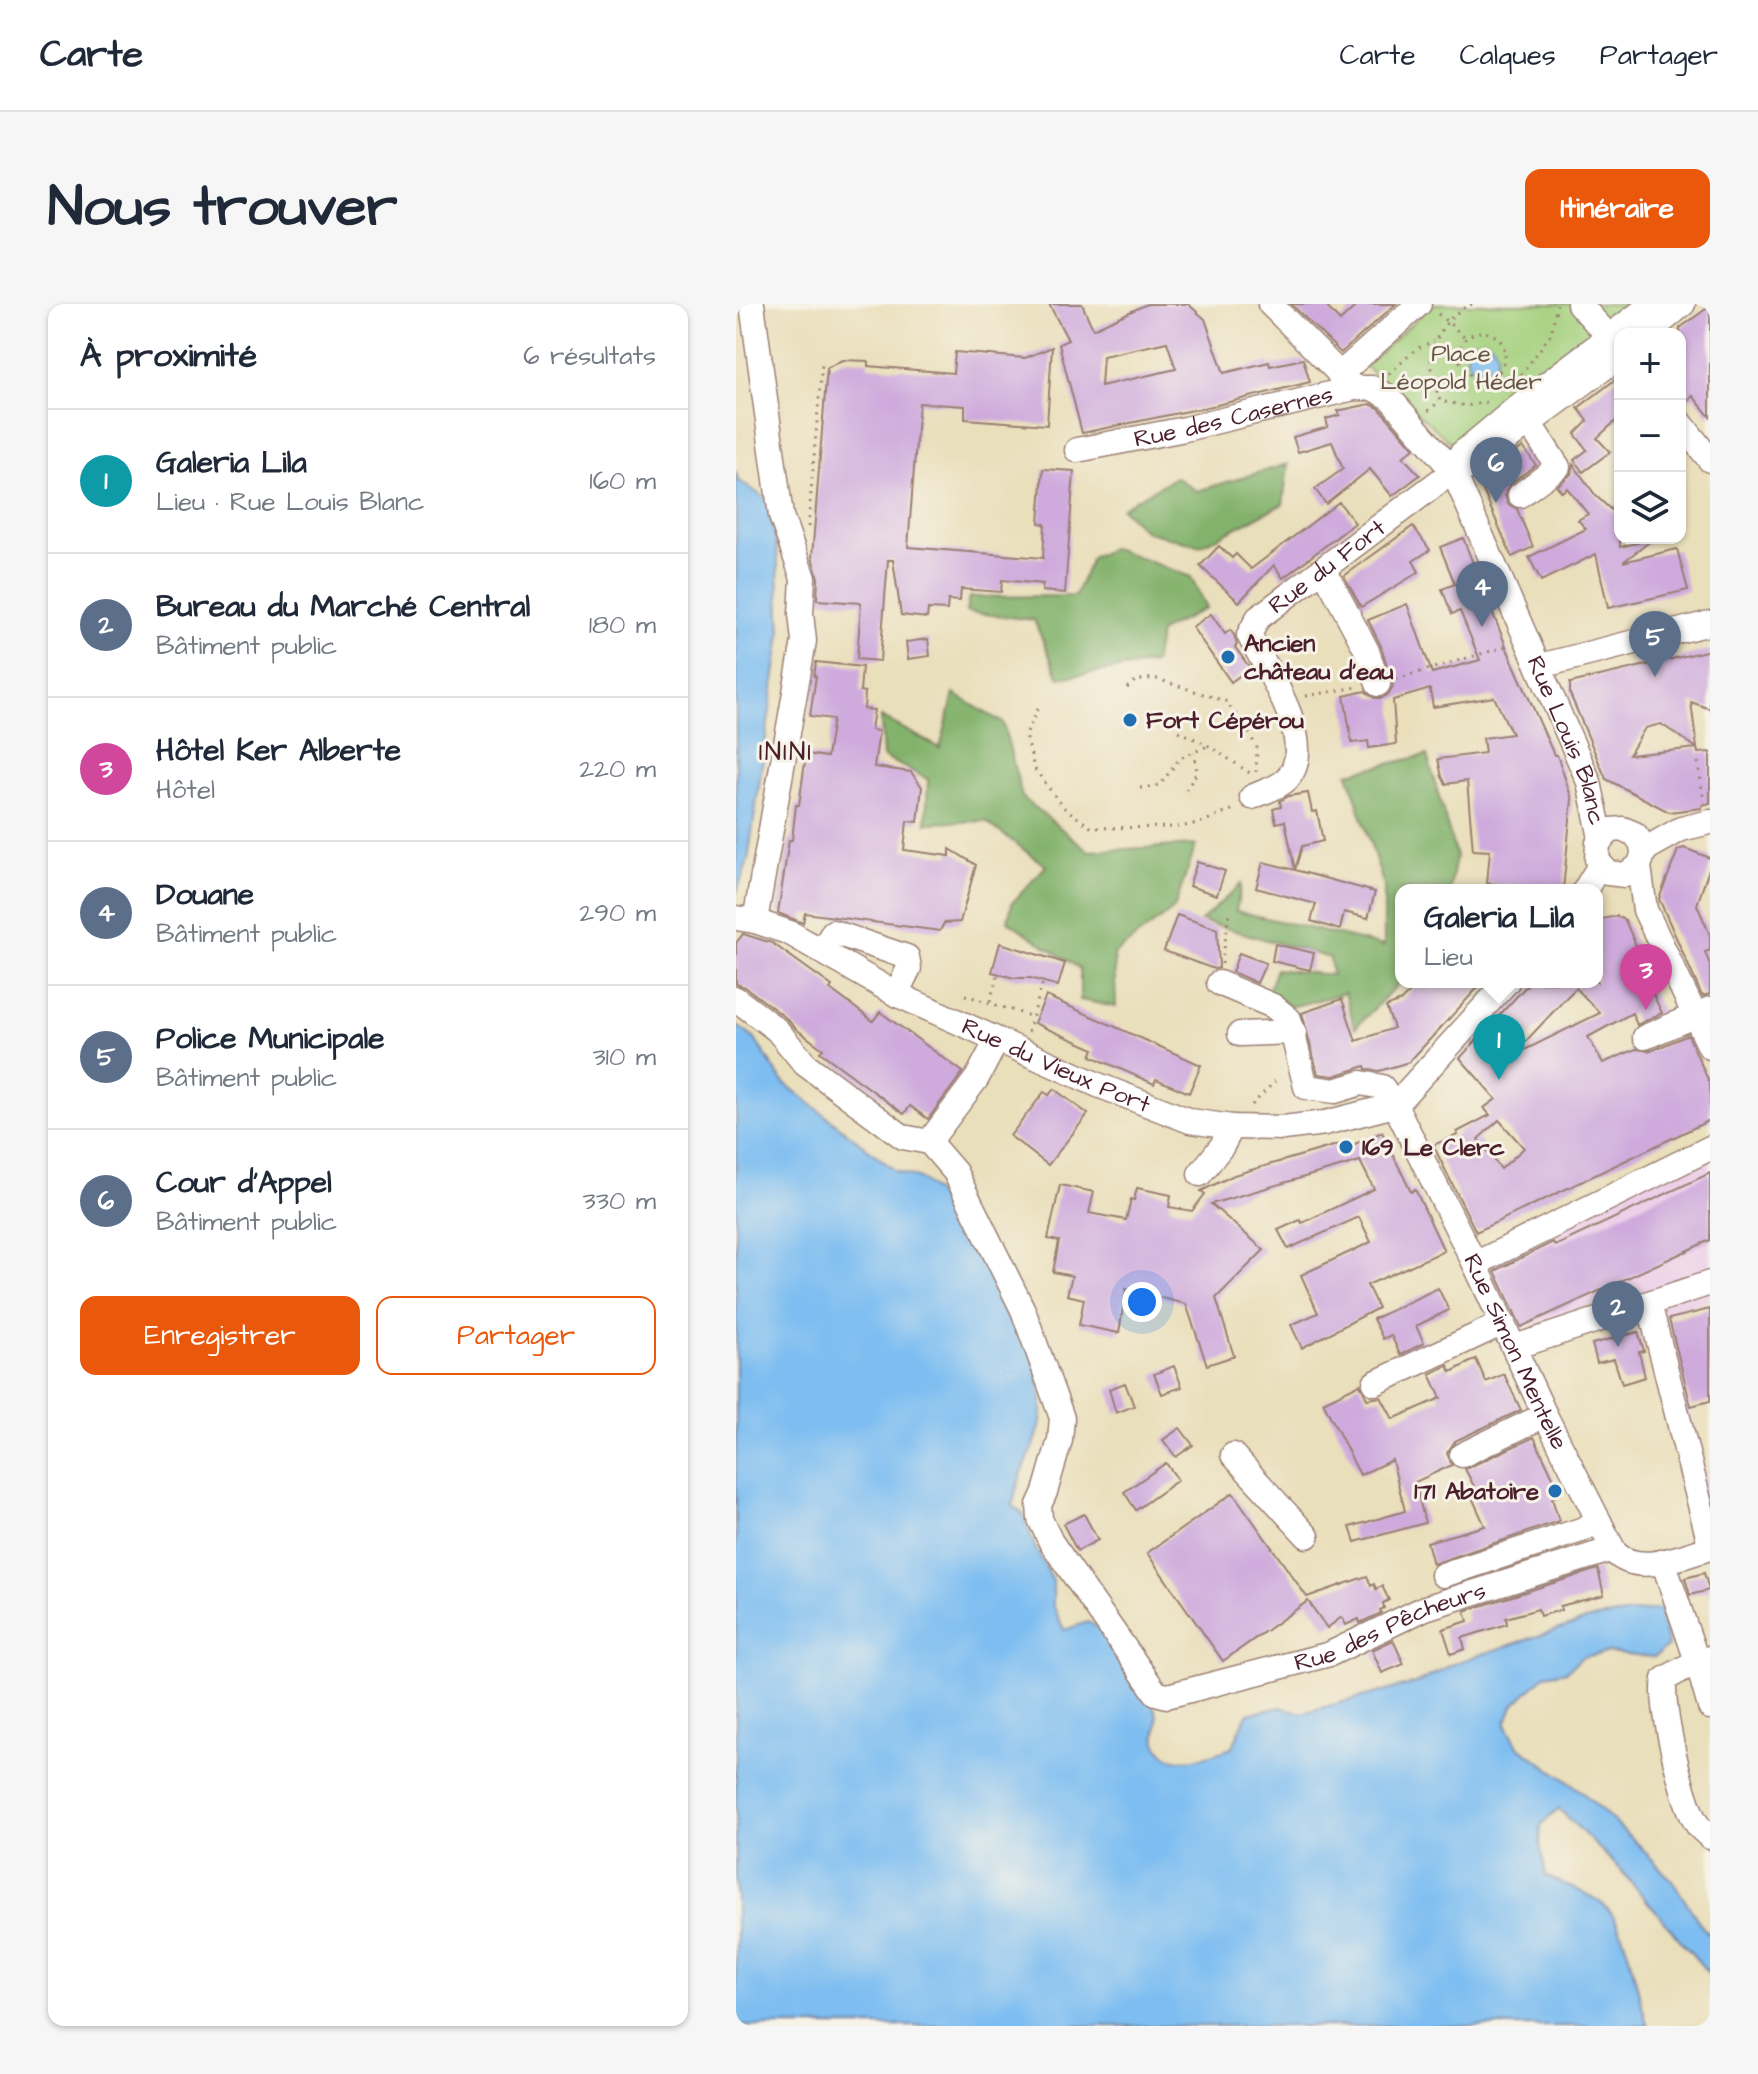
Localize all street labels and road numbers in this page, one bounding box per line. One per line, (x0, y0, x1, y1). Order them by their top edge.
street label: Rue des Casernes (1131, 378, 1337, 457)
street label: Rue du Fort (1262, 511, 1393, 622)
street label: Rue Louis Blanc (1518, 651, 1614, 828)
street label: Rue du Vieux Port (956, 1010, 1155, 1122)
street label: Rue Simon Mentelle (1454, 1248, 1576, 1456)
street label: Rue des Pêcheurs (1291, 1574, 1490, 1681)

